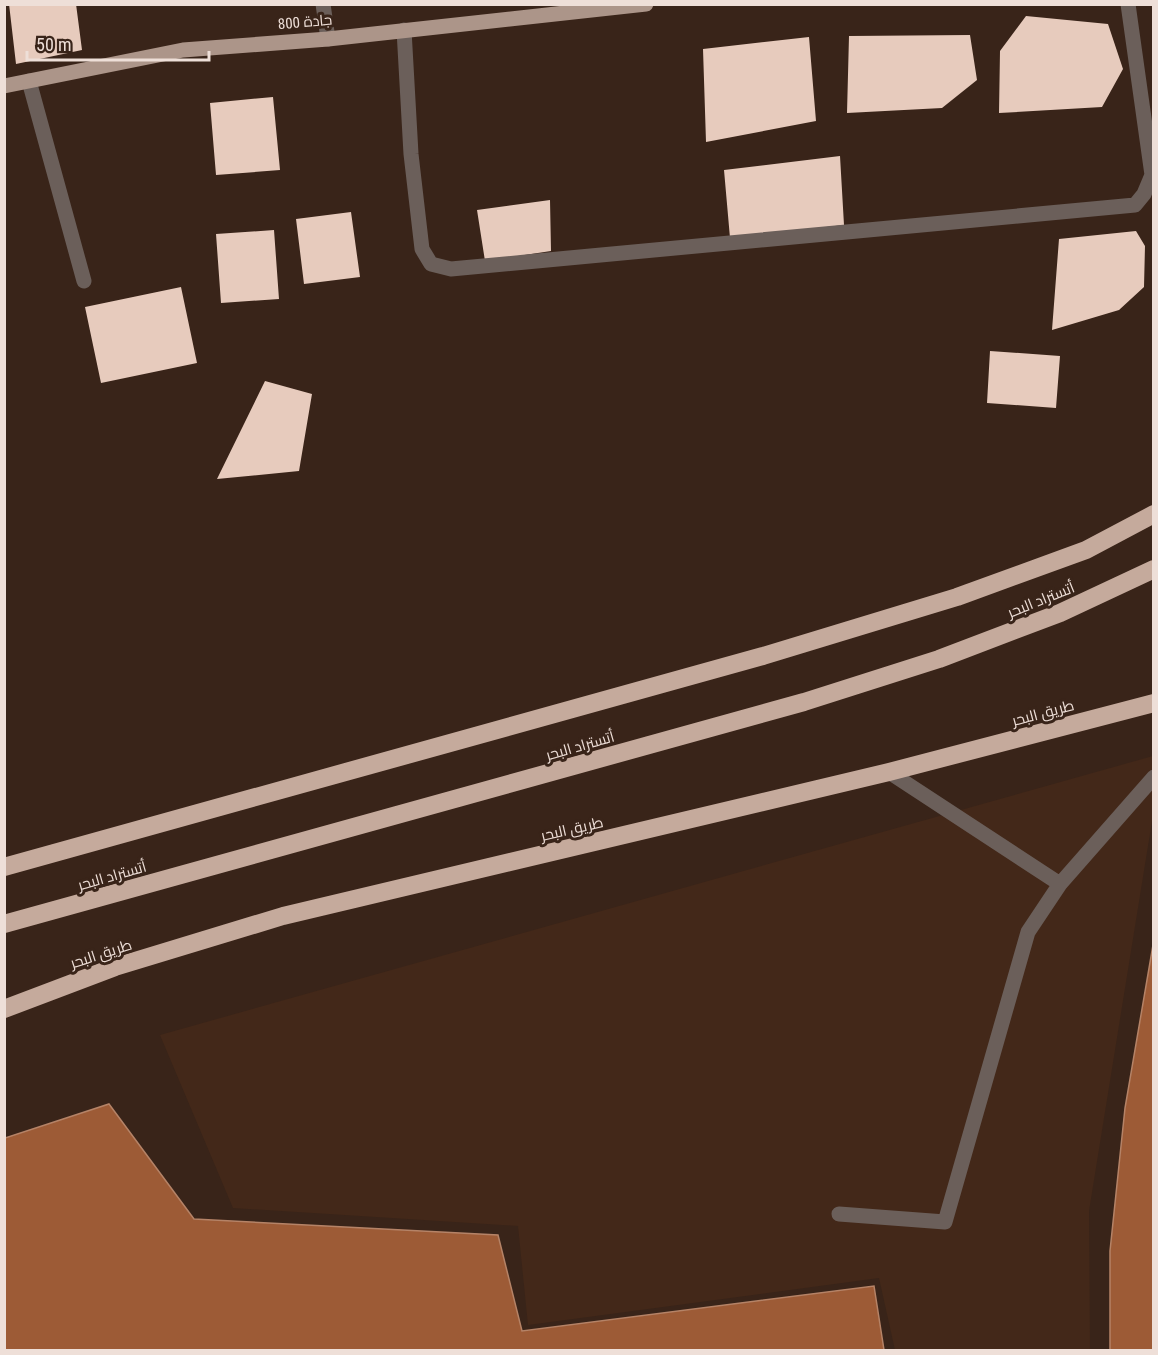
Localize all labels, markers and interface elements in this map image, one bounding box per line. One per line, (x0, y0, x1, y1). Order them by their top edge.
street label: جادة 800 (277, 11, 333, 33)
scale bar (27, 24, 208, 62)
text: 50 m (36, 34, 71, 55)
street label: أتستراد البحر (1004, 577, 1077, 622)
street label: طريق البحر (1009, 696, 1076, 731)
street label: أتستراد البحر (542, 727, 616, 765)
street label: طريق البحر (538, 813, 605, 846)
street label: أتستراد البحر (74, 857, 148, 895)
street label: طريق البحر (67, 936, 134, 974)

